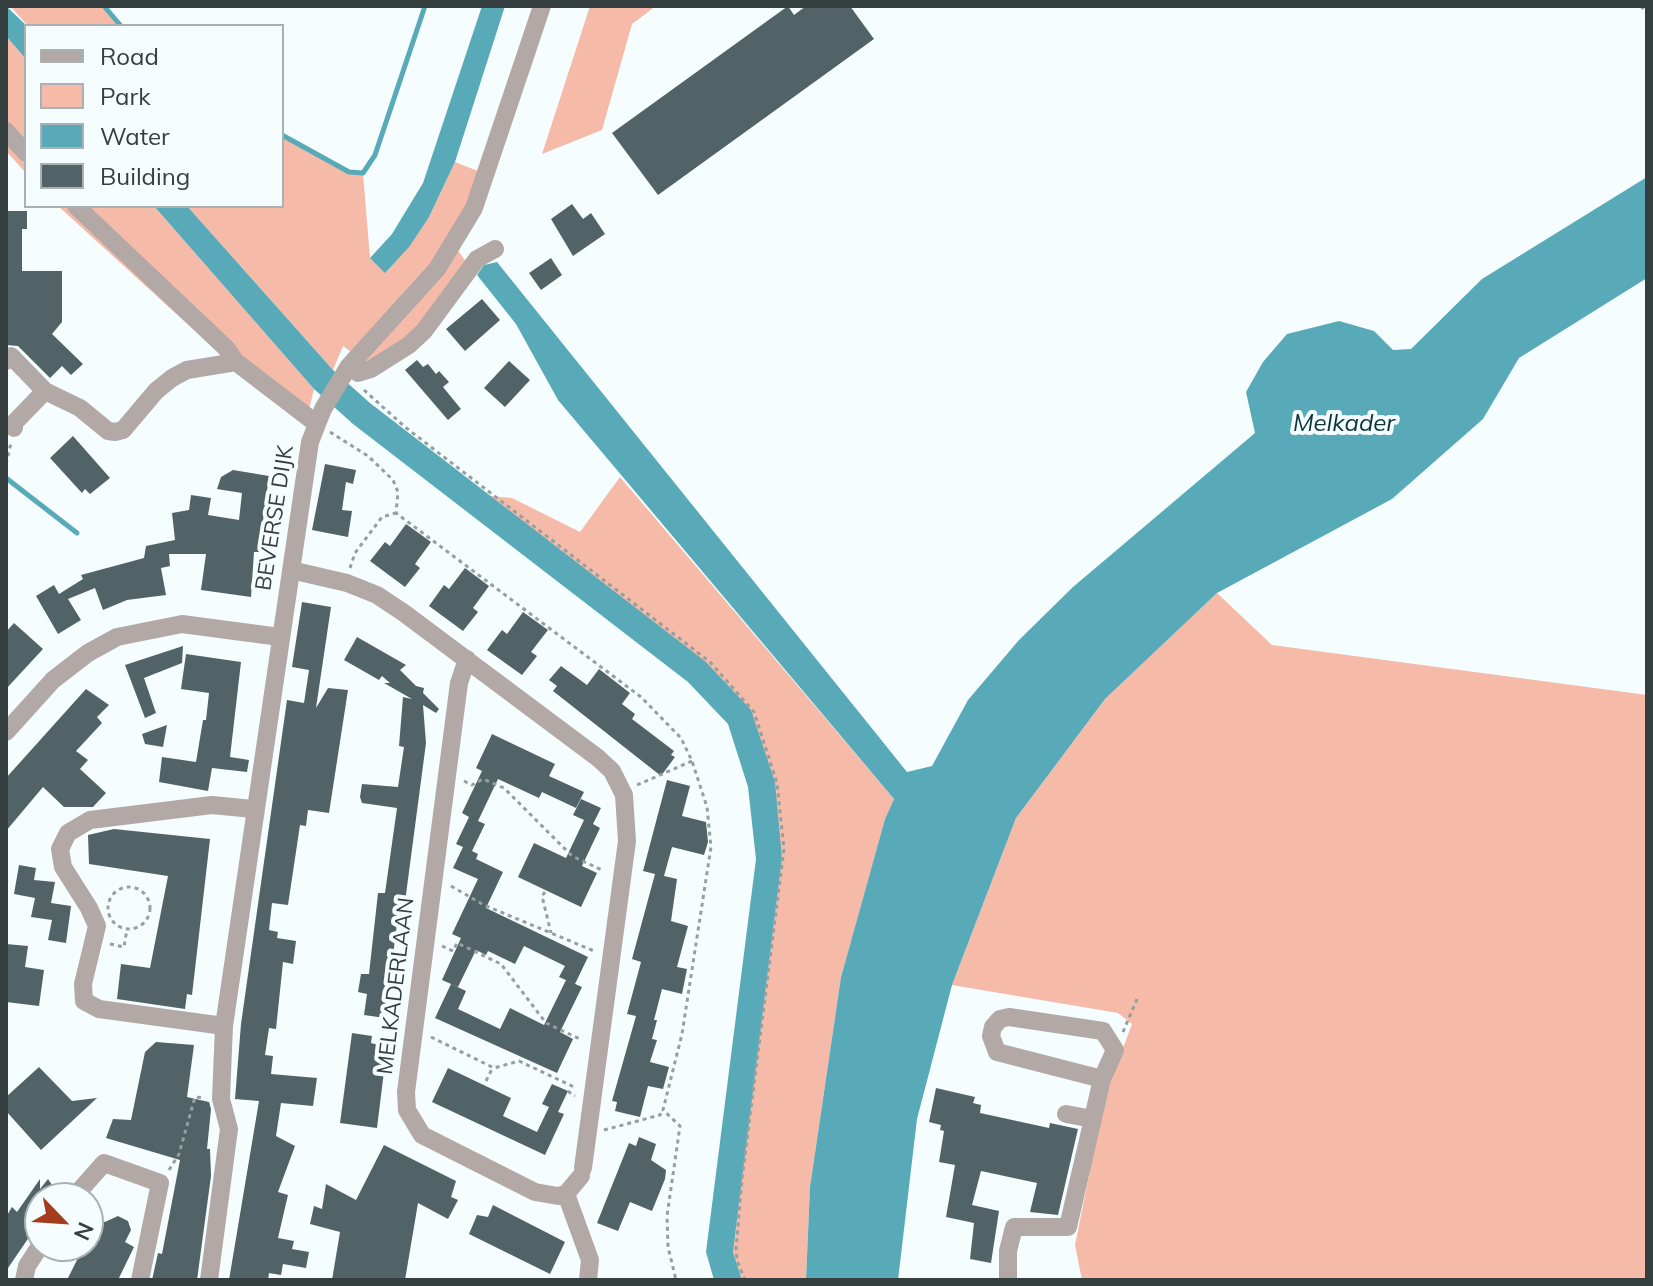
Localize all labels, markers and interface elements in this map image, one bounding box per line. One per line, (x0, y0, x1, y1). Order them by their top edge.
legend (24, 24, 284, 208)
text: Road (100, 41, 159, 71)
text: Park (100, 81, 151, 111)
text: Water (100, 121, 170, 151)
text: Building (100, 161, 190, 191)
water label: Melkader (1293, 410, 1395, 438)
street label: BEVERSE DIJK (250, 443, 300, 593)
street label: MELKADERLAAN (372, 896, 420, 1076)
north arrow (24, 1182, 104, 1262)
text: N (68, 1218, 100, 1245)

